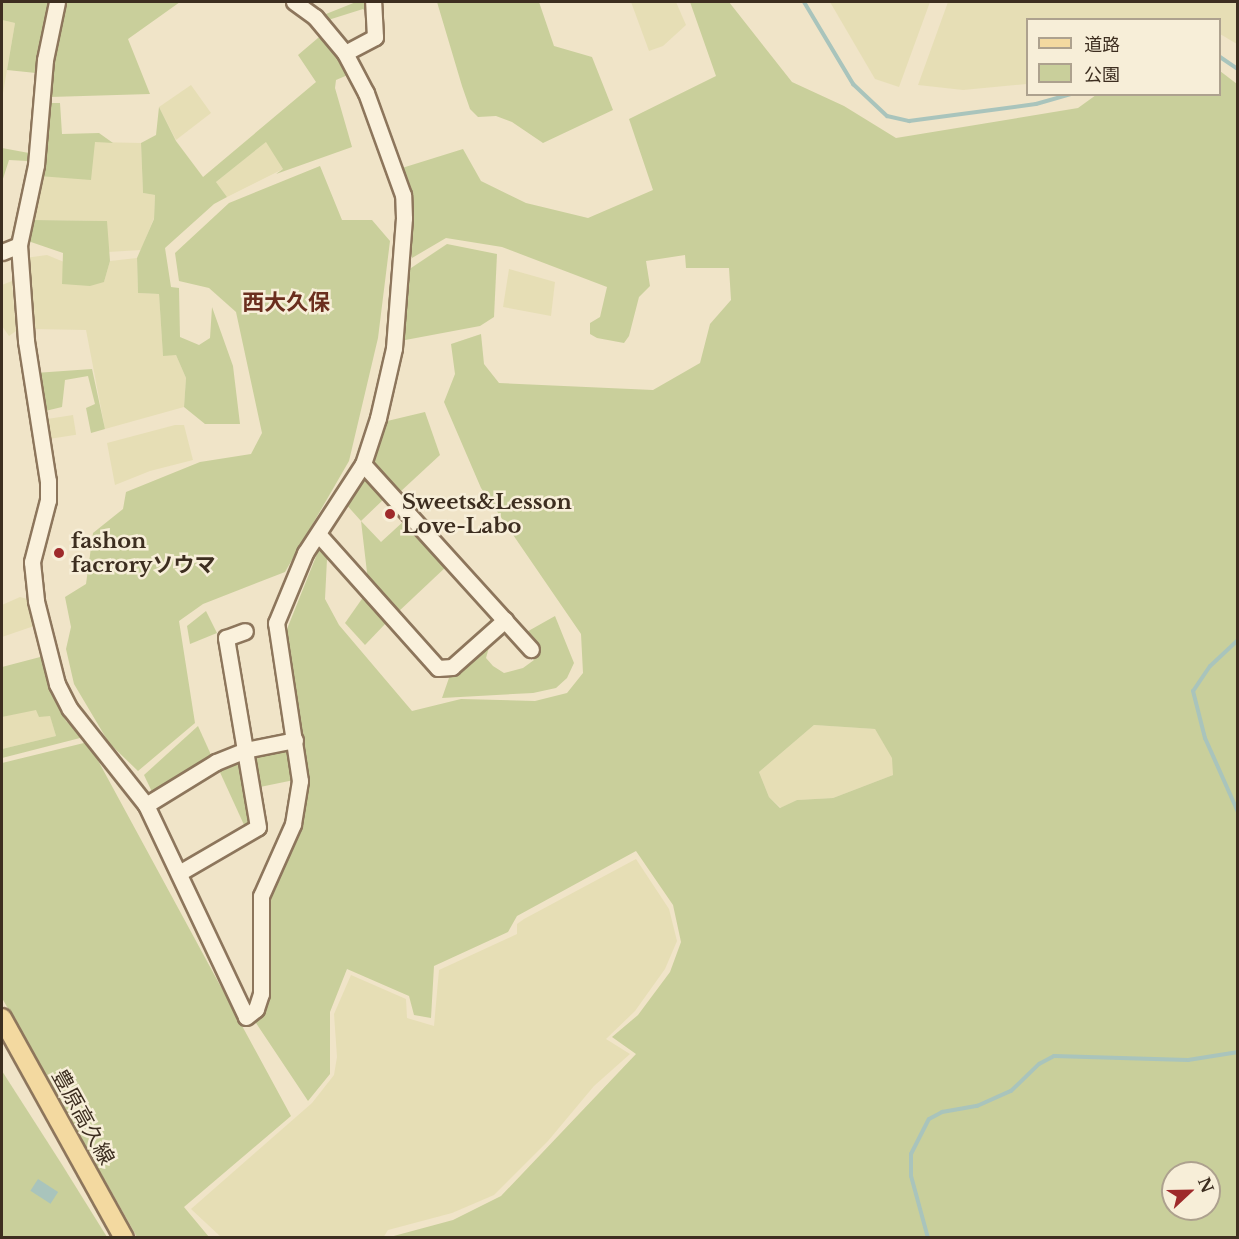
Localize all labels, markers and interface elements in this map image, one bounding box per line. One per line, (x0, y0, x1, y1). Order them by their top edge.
legend (1026, 18, 1221, 96)
text: 道路 (1084, 34, 1120, 56)
text: 公園 (1084, 64, 1120, 86)
district label: 西大久保 (242, 290, 330, 316)
place label: Sweets&Lesson Love-Labo (402, 489, 572, 539)
marker: Sweets&Lesson Love-Labo (383, 507, 397, 521)
place label: fashon facroryソウマ (71, 528, 215, 578)
marker: fashon facroryソウマ (52, 546, 66, 560)
street label: 豊原高久線 (47, 1065, 119, 1169)
north arrow (1161, 1161, 1221, 1221)
text: N (1194, 1174, 1218, 1196)

